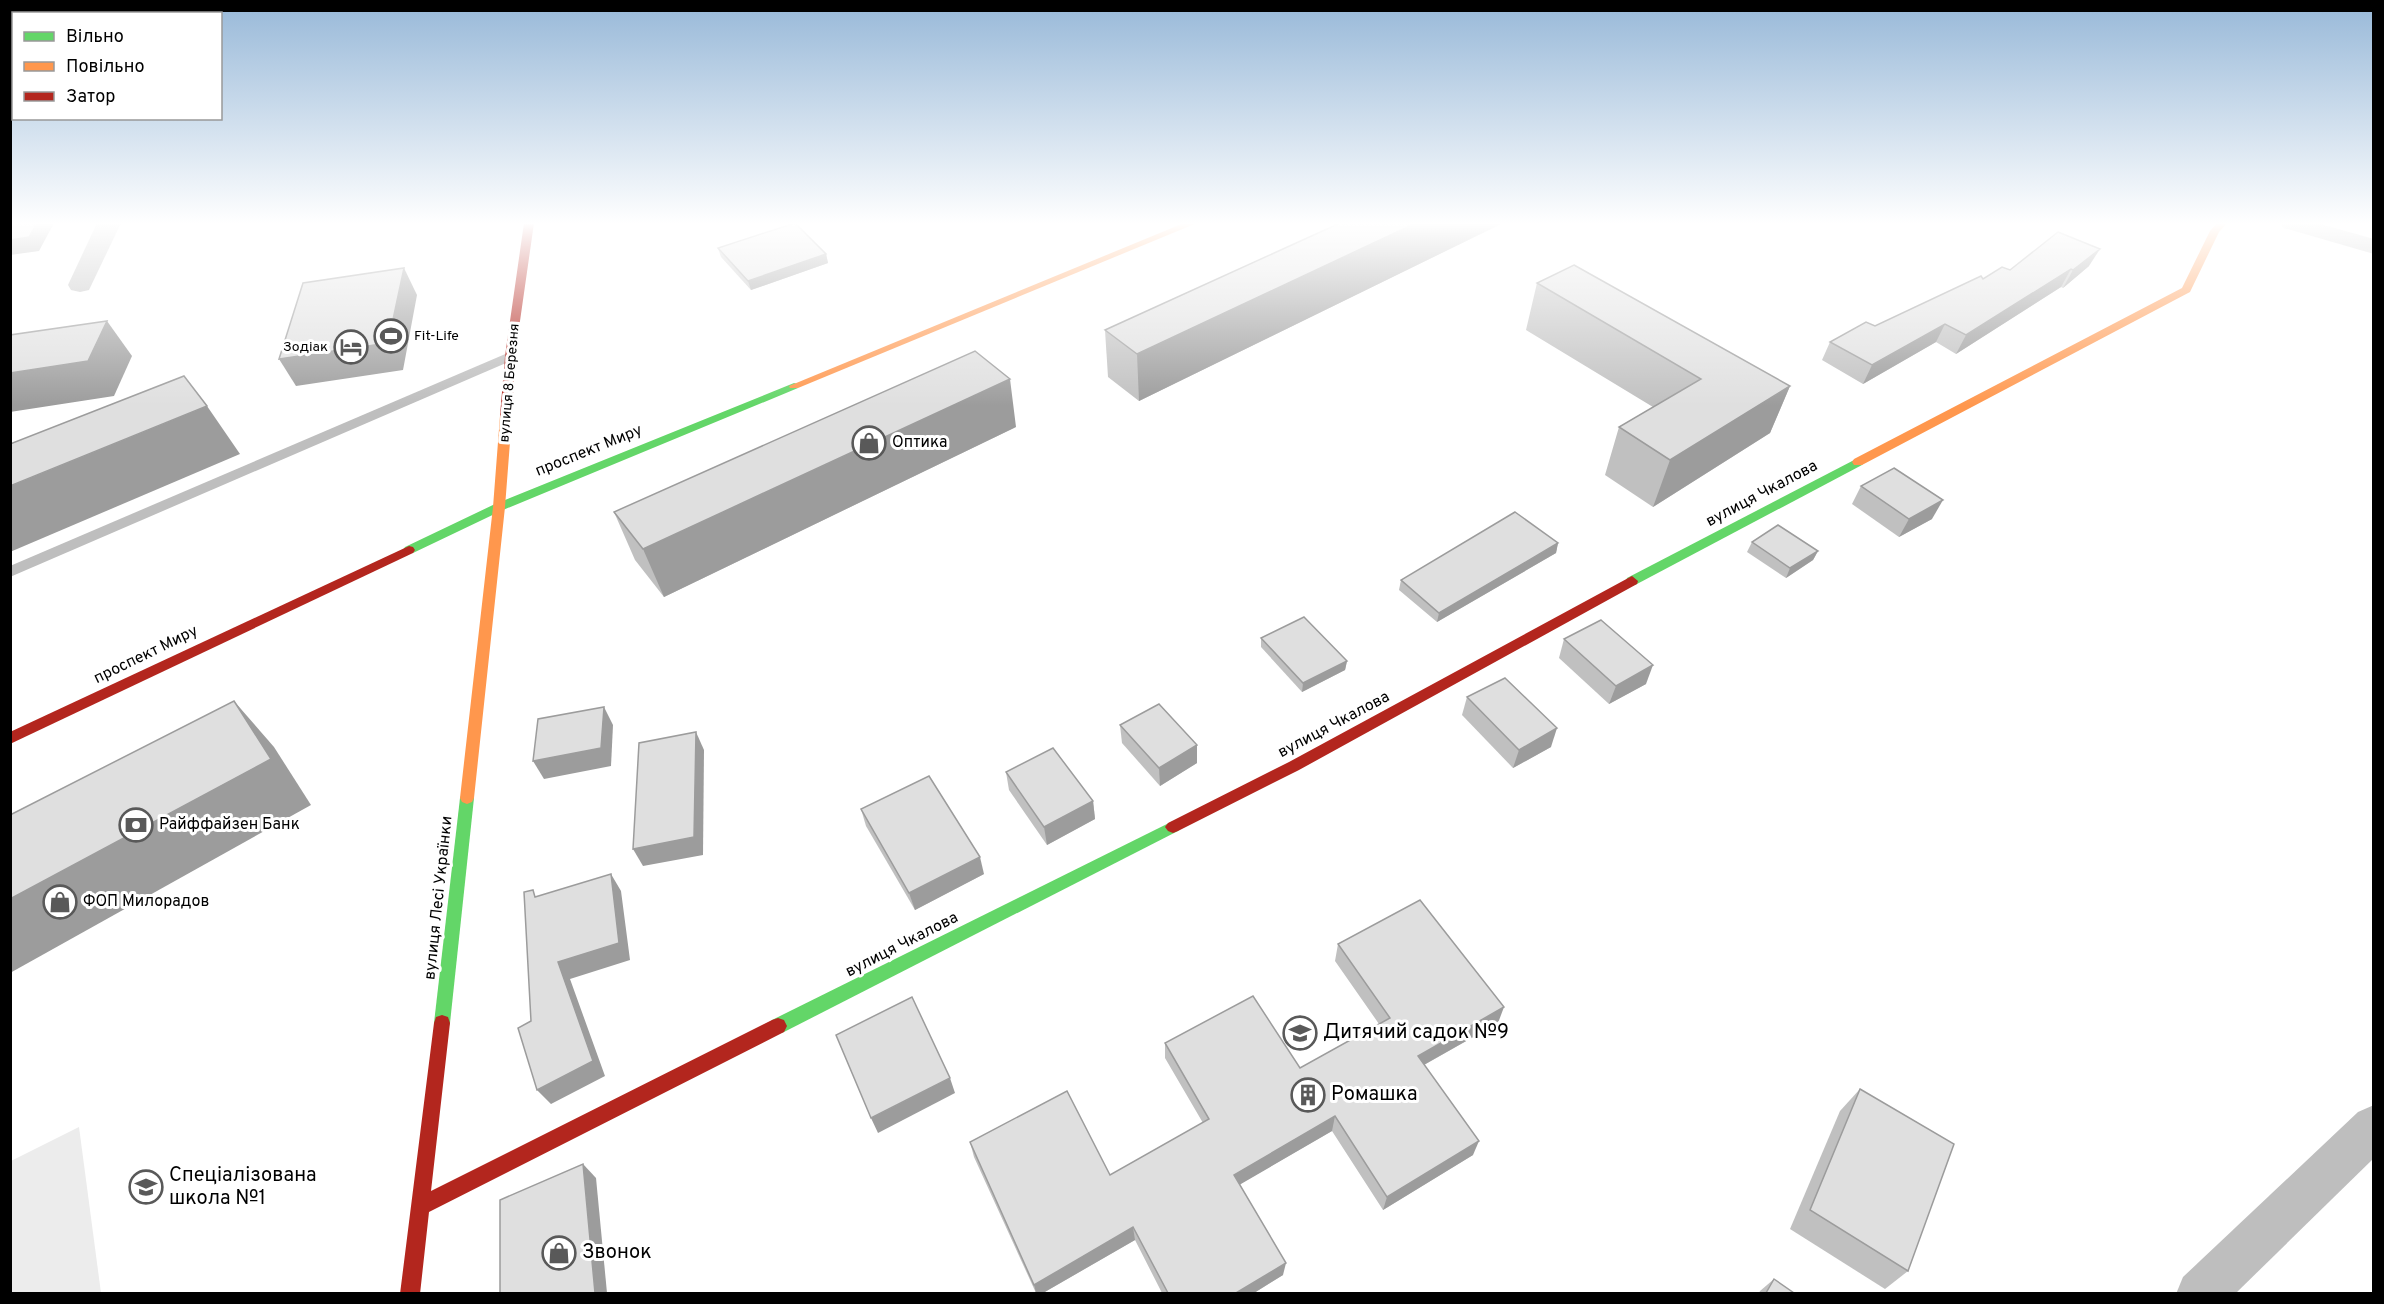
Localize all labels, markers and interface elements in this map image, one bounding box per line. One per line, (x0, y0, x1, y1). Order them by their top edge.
legend (12, 12, 222, 120)
text: Вільно (66, 26, 124, 49)
text: Повільно (66, 56, 145, 79)
text: Затор (66, 86, 115, 109)
sports icon: Fit-Life (373, 318, 409, 354)
street label: вулиця 8 Березня (496, 323, 524, 443)
place label: Fit-Life (414, 328, 459, 345)
hotel icon: Зодіак (333, 329, 369, 365)
place label: Зодіак (283, 339, 328, 356)
street label: проспект Миру (533, 420, 645, 482)
shop icon: Оптика (851, 425, 887, 461)
place label: Оптика (892, 433, 948, 453)
street label: вулиця Чкалова (1703, 456, 1821, 532)
street label: проспект Миру (91, 621, 201, 689)
street label: вулиця Чкалова (1275, 687, 1393, 763)
bank icon: Райффайзен Банк (118, 807, 154, 843)
place label: Райффайзен Банк (159, 815, 300, 835)
street label: вулиця Лесі Українки (420, 815, 458, 981)
shop icon: ФОП Милорадов (42, 884, 78, 920)
place label: ФОП Милорадов (83, 892, 209, 912)
street label: вулиця Чкалова (842, 908, 962, 982)
school or university icon: Дитячий садок №9 (1282, 1015, 1318, 1051)
place label: Дитячий садок №9 (1323, 1020, 1509, 1046)
building icon: Ромашка (1290, 1077, 1326, 1113)
place label: Ромашка (1331, 1082, 1418, 1108)
place label: Спеціалізована школа №1 (169, 1163, 317, 1212)
school or university icon: Спеціалізована школа №1 (128, 1169, 164, 1205)
shop icon: Звонок (541, 1235, 577, 1271)
place label: Звонок (582, 1240, 652, 1266)

